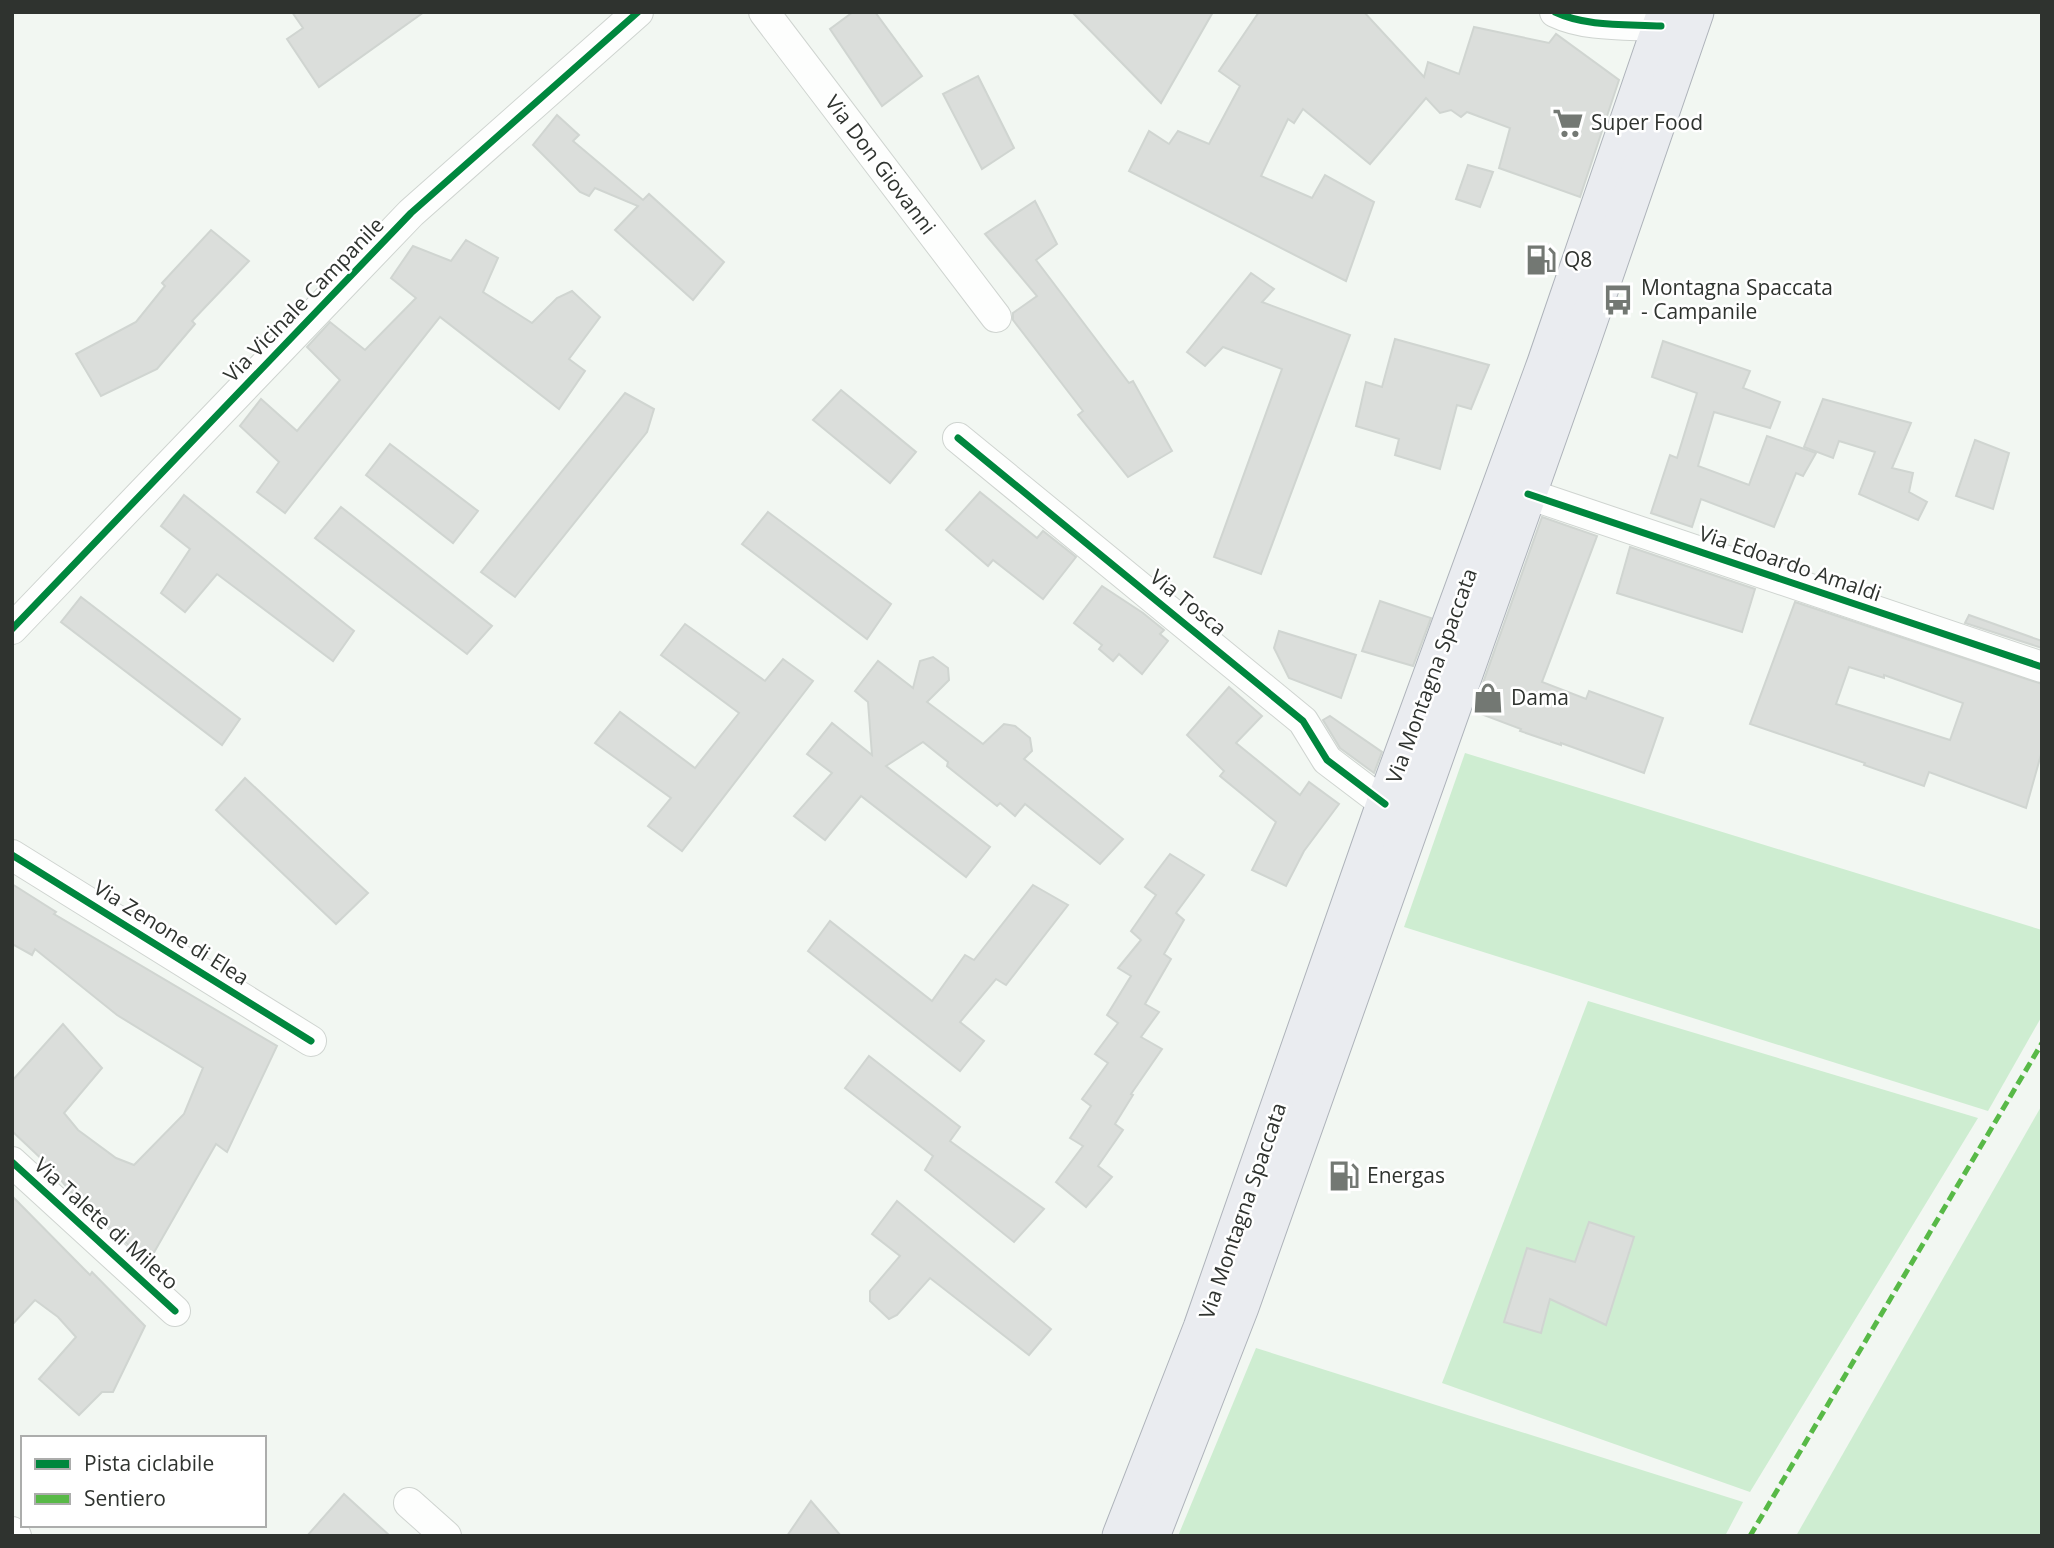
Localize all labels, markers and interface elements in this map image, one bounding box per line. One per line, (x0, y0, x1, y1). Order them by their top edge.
street label: Via Don Giovanni (819, 89, 942, 240)
supermarket icon: Super Food (1551, 106, 1585, 140)
place label: Super Food (1591, 108, 1703, 136)
street label: Via Vicinale Campanile (217, 211, 390, 388)
fuel station icon: Q8 (1524, 243, 1558, 277)
place label: Q8 (1564, 245, 1592, 273)
place label: Montagna Spaccata - Campanile (1641, 273, 1833, 325)
bus stop icon: Montagna Spaccata - Campanile (1601, 283, 1635, 317)
street label: Via Edoardo Amaldi (1695, 519, 1885, 607)
street label: Via Tosca (1145, 563, 1233, 642)
street label: Via Montagna Spaccata (1379, 564, 1483, 787)
shop icon: Dama (1471, 681, 1505, 715)
place label: Dama (1511, 683, 1569, 711)
street label: Via Zenone di Elea (88, 873, 255, 991)
street label: Via Montagna Spaccata (1192, 1099, 1292, 1322)
street label: Via Talete di Mileto (29, 1151, 185, 1296)
fuel station icon: Energas (1327, 1159, 1361, 1193)
place label: Energas (1367, 1161, 1445, 1189)
legend (21, 1436, 266, 1527)
text: Pista ciclabile (84, 1449, 214, 1477)
text: Sentiero (84, 1484, 166, 1512)

